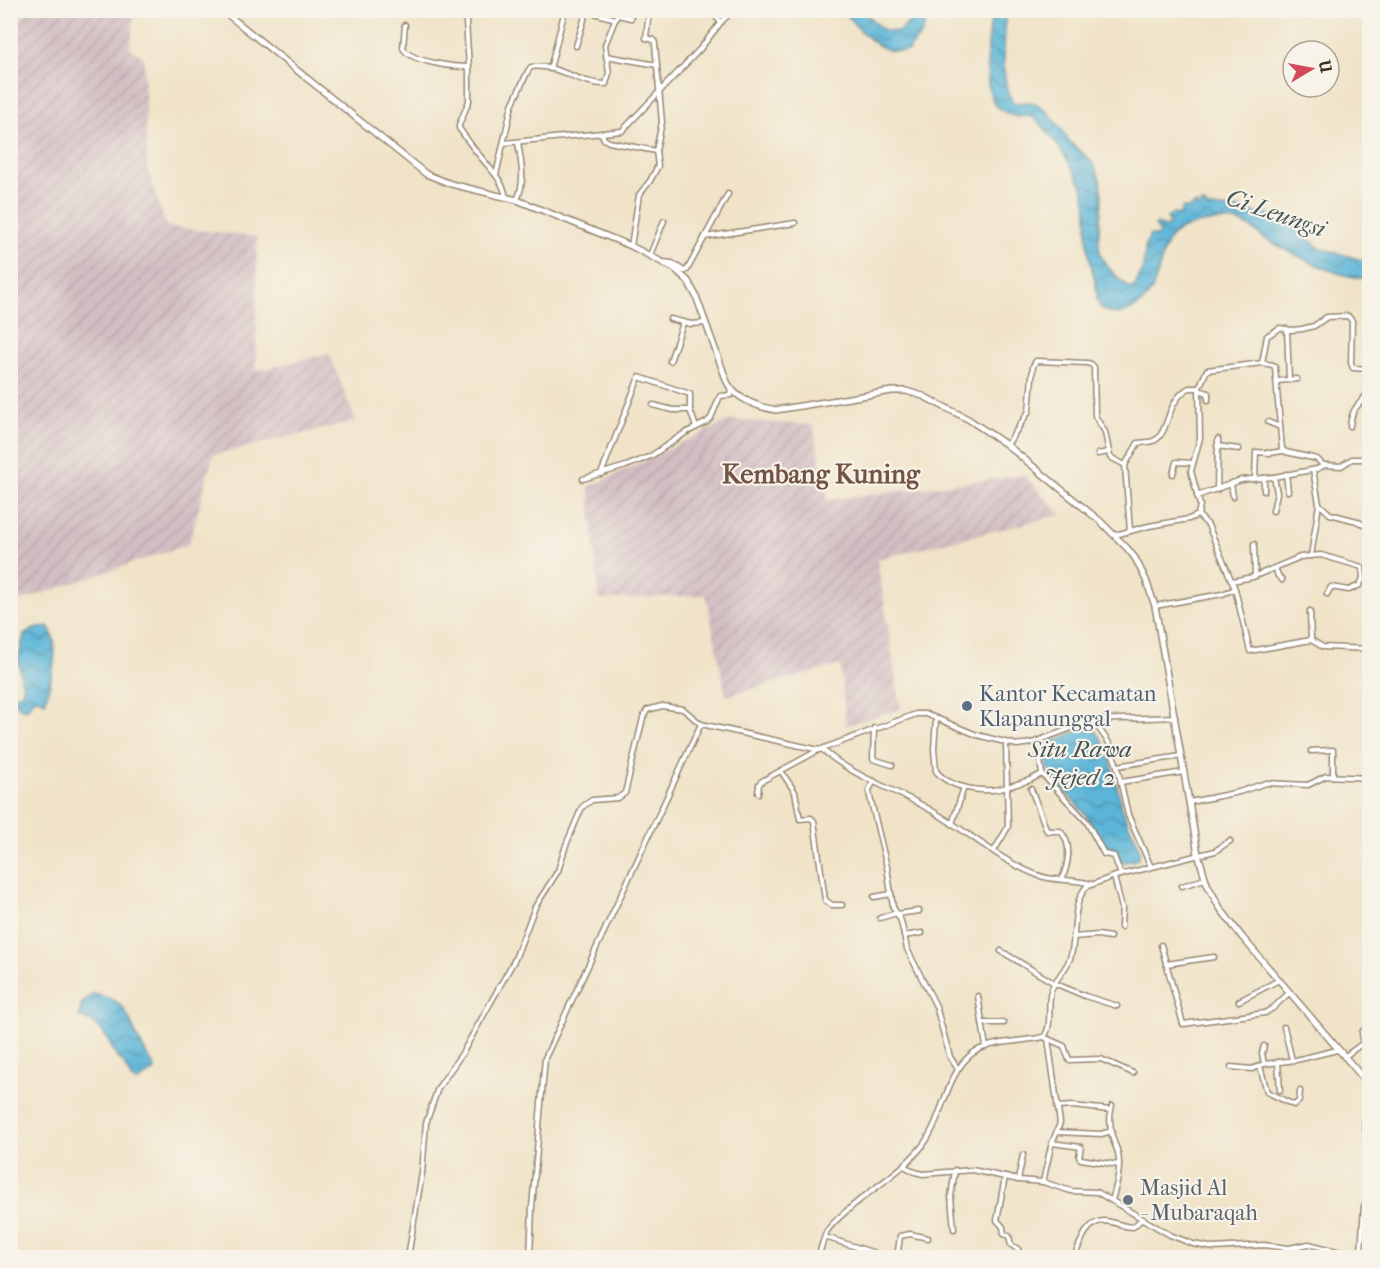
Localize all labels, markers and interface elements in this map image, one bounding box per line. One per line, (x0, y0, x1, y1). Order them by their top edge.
north arrow (1281, 39, 1341, 99)
text: U (1315, 58, 1336, 75)
water label: Ci Leungsi (1223, 183, 1331, 244)
district label: Kembang Kuning (722, 459, 921, 490)
place label: Kantor Kecamatan Klapanunggal (979, 681, 1157, 732)
marker: Kantor Kecamatan Klapanunggal (960, 699, 974, 713)
water label: Situ Rawa Jejed 2 (1027, 735, 1132, 791)
place label: Masjid Al - Mubaraqah (1140, 1175, 1258, 1226)
marker: Masjid Al - Mubaraqah (1121, 1193, 1135, 1207)

